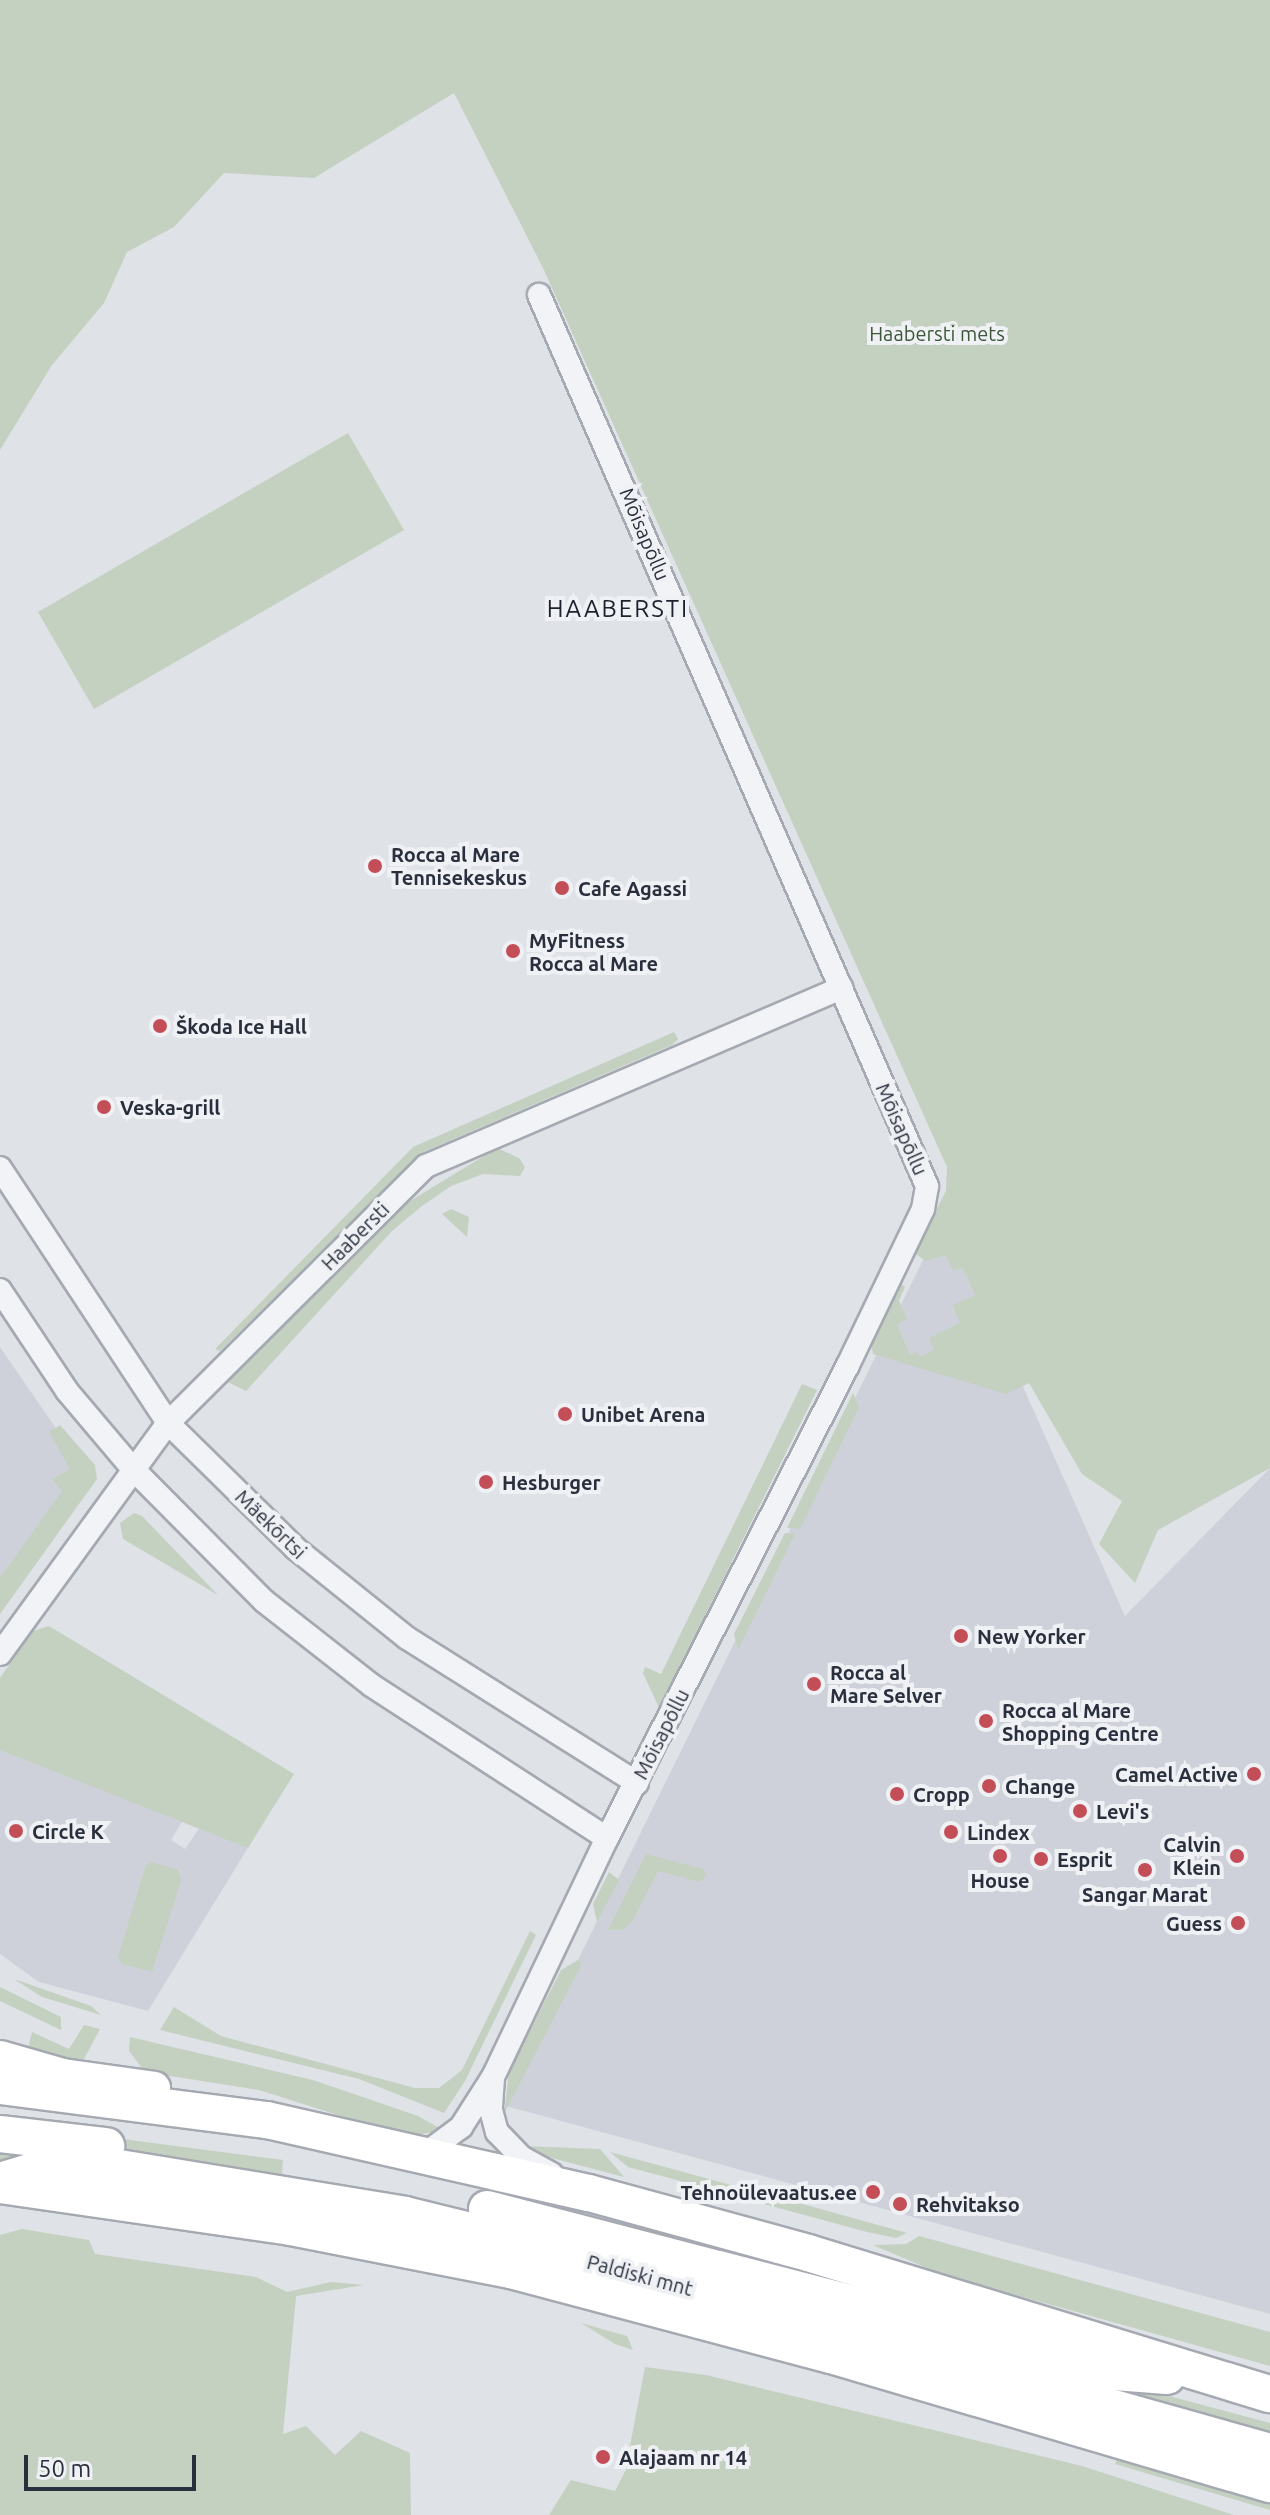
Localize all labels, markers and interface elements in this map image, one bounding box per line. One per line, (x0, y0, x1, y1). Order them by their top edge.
park label: Haabersti mets (869, 321, 1005, 345)
street label: Mõisapõllu (615, 484, 675, 584)
district label: HAABERSTI (547, 595, 689, 623)
place label: Rocca al Mare Tennisekeskus (391, 842, 527, 889)
marker: Rocca al Mare Tennisekeskus (366, 857, 384, 875)
place label: Cafe Agassi (578, 876, 687, 900)
marker: Cafe Agassi (553, 879, 571, 897)
place label: MyFitness Rocca al Mare (529, 928, 658, 975)
marker: MyFitness Rocca al Mare (504, 942, 522, 960)
place label: Škoda Ice Hall (176, 1014, 307, 1038)
marker: Škoda Ice Hall (151, 1017, 169, 1035)
street label: Mõisapõllu (871, 1079, 933, 1179)
place label: Veska-grill (120, 1095, 220, 1119)
marker: Veska-grill (95, 1098, 113, 1116)
street label: Haabersti (316, 1197, 394, 1275)
place label: Unibet Arena (581, 1402, 705, 1426)
marker: Unibet Arena (556, 1405, 574, 1423)
place label: Hesburger (502, 1470, 601, 1494)
marker: Hesburger (477, 1473, 495, 1491)
street label: Mäekõrtsi (231, 1484, 311, 1564)
place label: New Yorker (977, 1624, 1086, 1648)
marker: New Yorker (952, 1627, 970, 1645)
place label: Rocca al Mare Selver (830, 1660, 942, 1707)
marker: Rocca al Mare Selver (805, 1675, 823, 1693)
street label: Mõisapõllu (628, 1685, 694, 1783)
place label: Rocca al Mare Shopping Centre (1002, 1698, 1159, 1745)
marker: Rocca al Mare Shopping Centre (977, 1712, 995, 1730)
place label: Camel Active (1115, 1762, 1238, 1786)
marker: Camel Active (1245, 1765, 1263, 1783)
place label: Change (1005, 1774, 1075, 1798)
marker: Change (980, 1777, 998, 1795)
place label: Cropp (913, 1782, 970, 1806)
marker: Cropp (888, 1785, 906, 1803)
place label: Levi's (1096, 1799, 1149, 1823)
marker: Levi's (1071, 1802, 1089, 1820)
place label: Circle K (32, 1819, 104, 1843)
place label: Lindex (967, 1820, 1030, 1844)
marker: Circle K (7, 1822, 25, 1840)
marker: Lindex (942, 1823, 960, 1841)
place label: Calvin Klein (1163, 1832, 1221, 1879)
marker: House (991, 1847, 1009, 1865)
place label: Esprit (1057, 1847, 1113, 1871)
marker: Calvin Klein (1228, 1847, 1246, 1865)
marker: Esprit (1032, 1850, 1050, 1868)
marker: Sangar Marat (1136, 1861, 1154, 1879)
place label: House (970, 1868, 1030, 1892)
place label: Sangar Marat (1082, 1882, 1208, 1906)
place label: Guess (1166, 1911, 1222, 1935)
marker: Guess (1229, 1914, 1247, 1932)
place label: Tehnoülevaatus.ee (681, 2180, 857, 2204)
marker: Tehnoülevaatus.ee (864, 2183, 882, 2201)
place label: Rehvitakso (916, 2192, 1020, 2216)
marker: Rehvitakso (891, 2195, 909, 2213)
street label: Paldiski mnt (584, 2249, 696, 2301)
scale bar (28, 2439, 200, 2489)
place label: Alajaam nr 14 (619, 2445, 747, 2469)
marker: Alajaam nr 14 (594, 2448, 612, 2466)
text: 50 m (38, 2455, 91, 2482)

